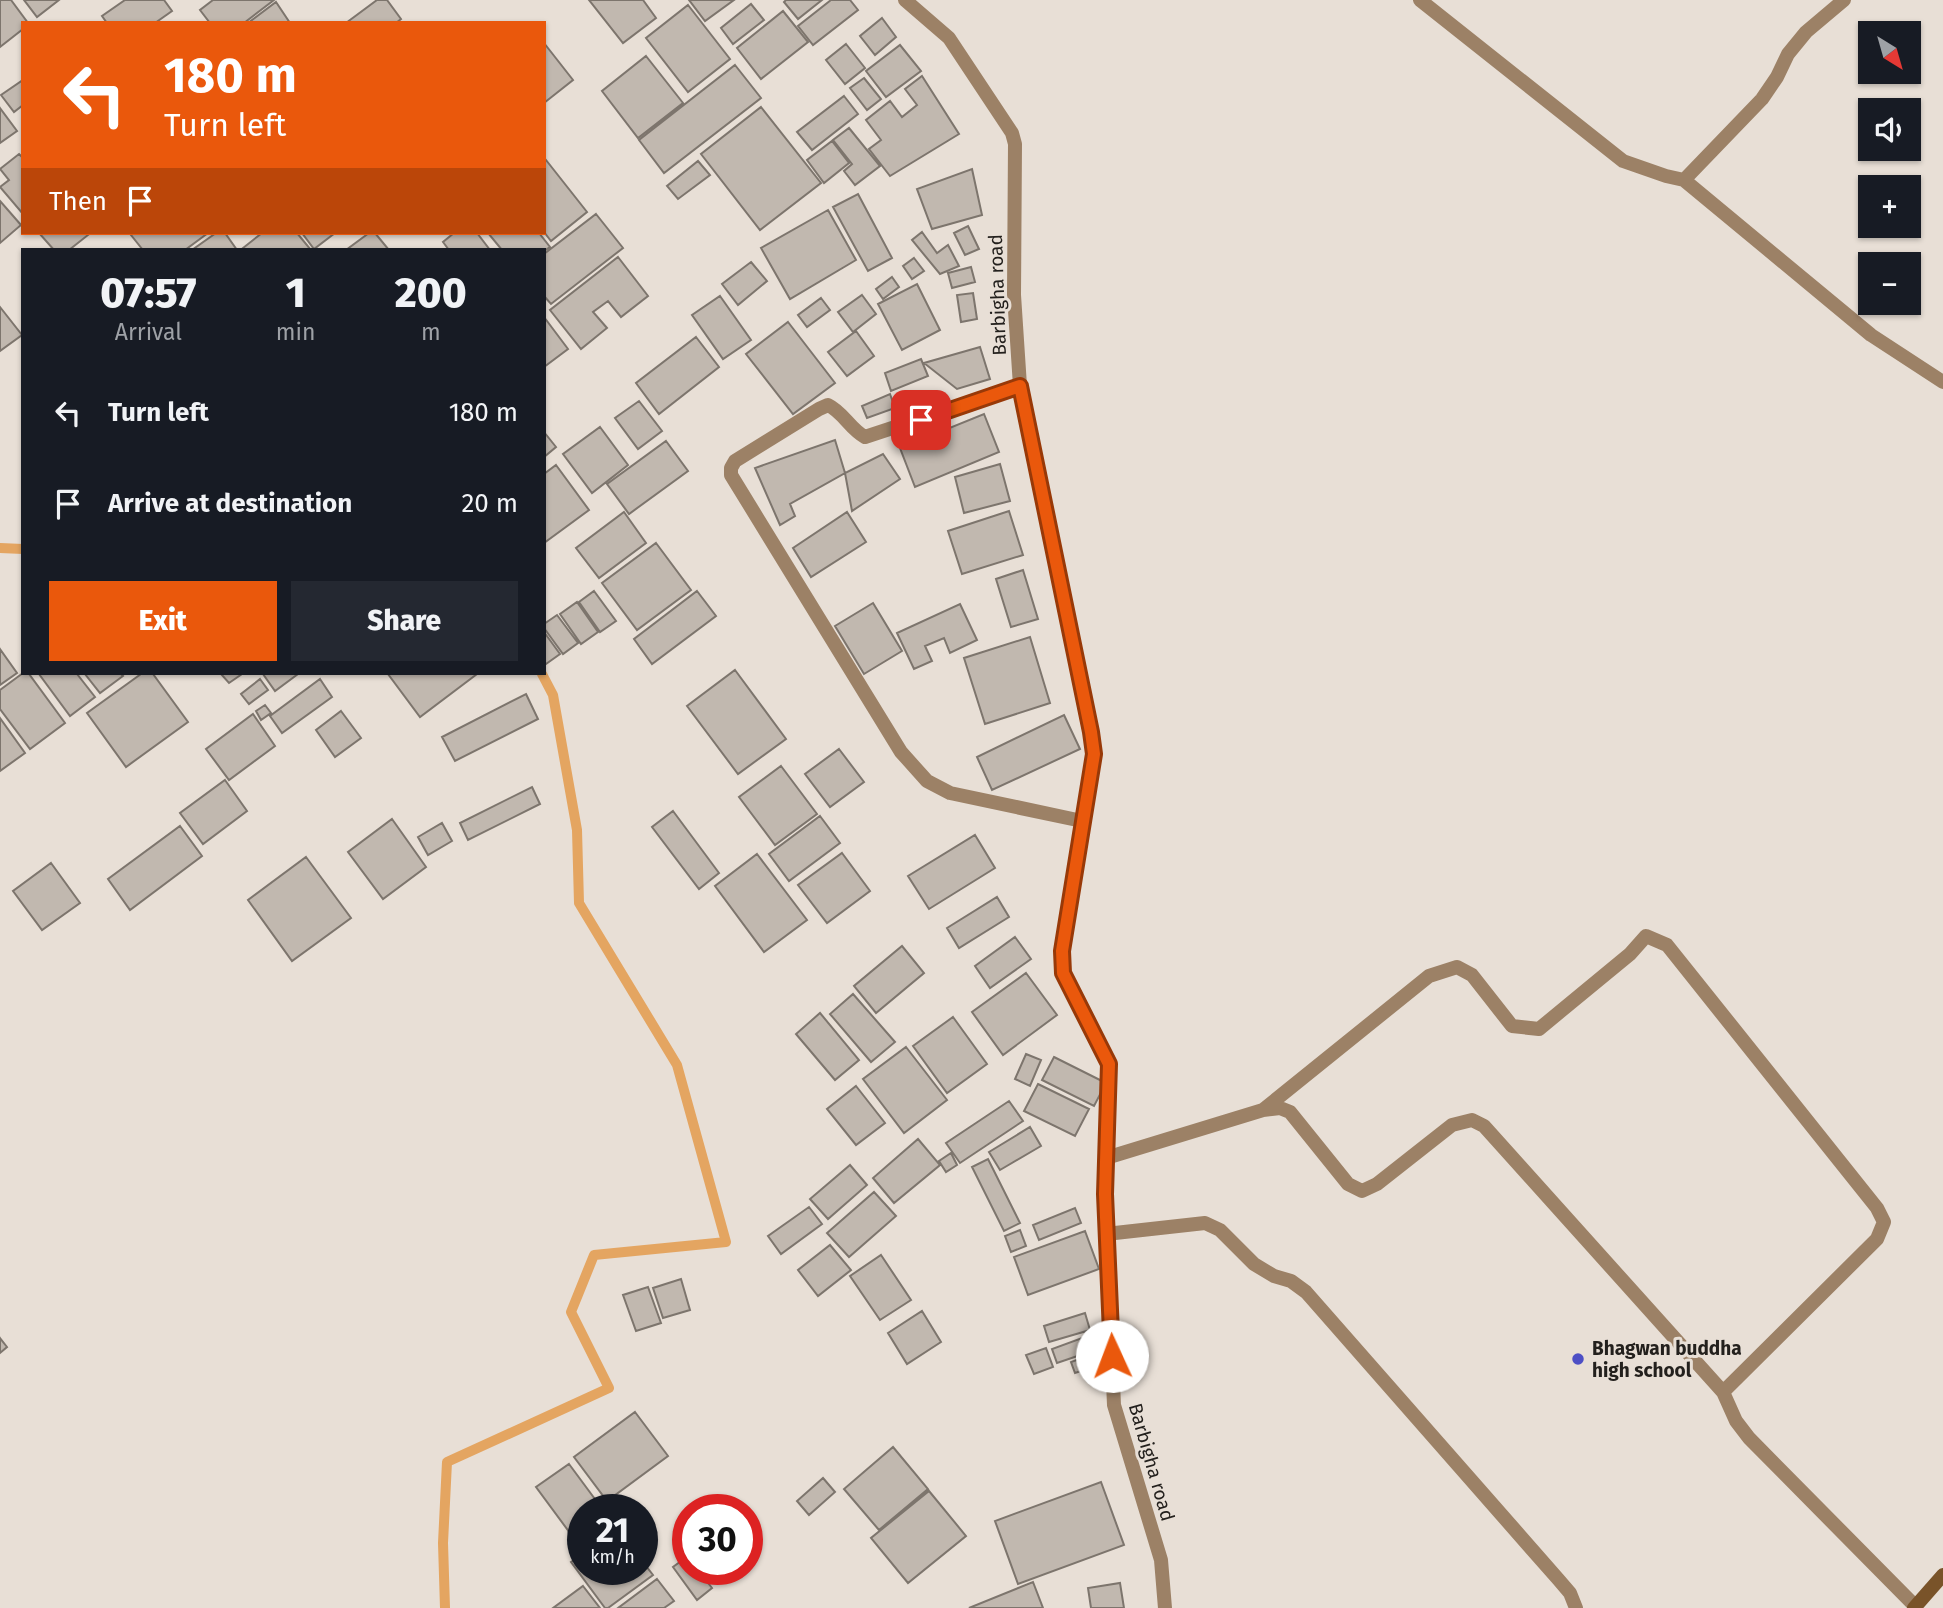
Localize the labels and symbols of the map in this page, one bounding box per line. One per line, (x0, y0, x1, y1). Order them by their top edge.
north arrow (1858, 21, 1922, 84)
street label: Barbigha road (984, 234, 1011, 356)
pin (891, 390, 951, 450)
position arrow (1075, 1319, 1149, 1393)
place label: Bhagwan buddha high school (1592, 1337, 1742, 1382)
marker: Bhagwan buddha high school (1570, 1351, 1586, 1367)
street label: Barbigha road (1124, 1401, 1179, 1524)
speed limit sign: 30 (672, 1494, 763, 1585)

